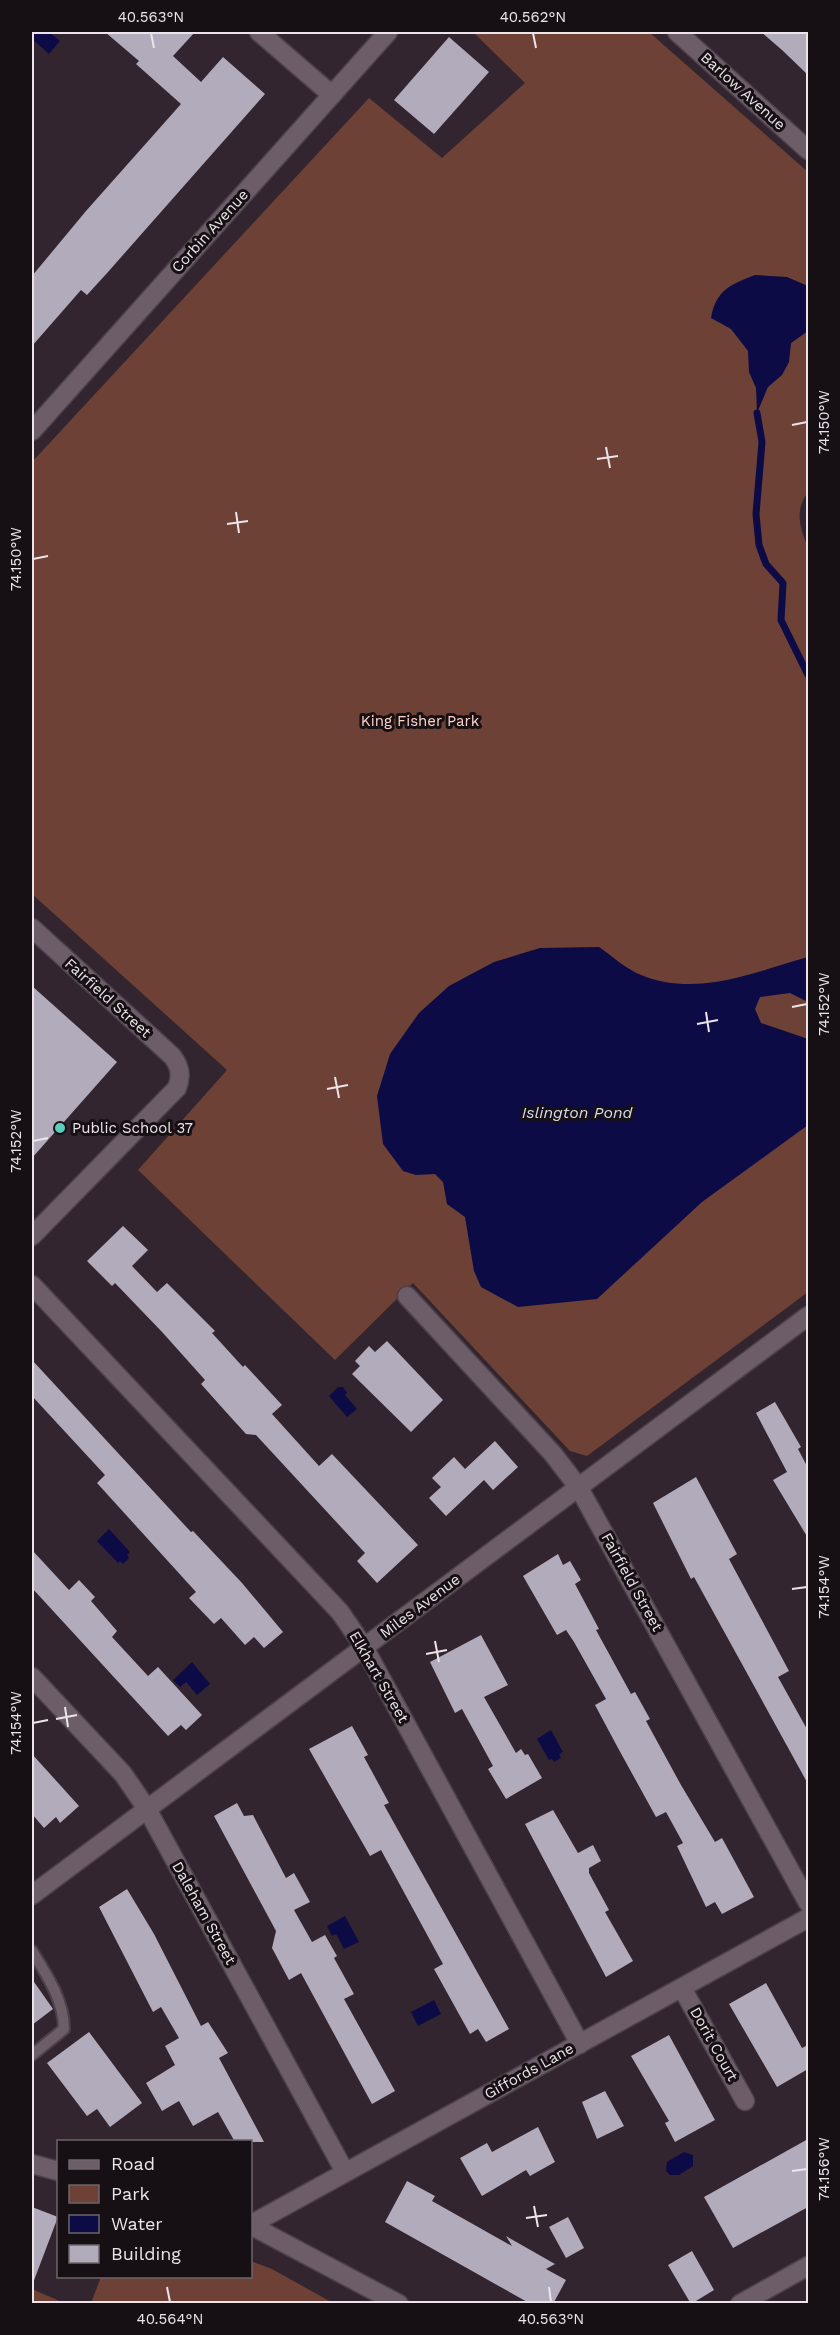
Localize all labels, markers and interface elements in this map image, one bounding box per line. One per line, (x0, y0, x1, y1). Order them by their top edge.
text: 40.563°N (118, 8, 184, 26)
text: 40.562°N (500, 8, 566, 26)
street label: Barlow Avenue (697, 48, 789, 134)
street label: Corbin Avenue (168, 186, 252, 276)
text: 74.150°W (815, 390, 833, 454)
text: 74.150°W (7, 527, 25, 591)
park label: King Fisher Park (361, 712, 480, 730)
street label: Fairfield Street (61, 955, 155, 1042)
text: 74.152°W (815, 972, 833, 1036)
water label: Islington Pond (522, 1103, 633, 1122)
text: 74.152°W (7, 1109, 25, 1173)
place label: Public School 37 (72, 1119, 193, 1137)
marker: Public School 37 (53, 1121, 67, 1135)
street label: Fairfield Street (598, 1530, 667, 1635)
text: 74.154°W (815, 1555, 833, 1619)
street label: Miles Avenue (376, 1570, 464, 1642)
street label: Elkhart Street (346, 1628, 413, 1727)
text: 74.154°W (7, 1691, 25, 1755)
street label: Daleham Street (168, 1858, 240, 1968)
street label: Dorit Court (686, 2004, 742, 2085)
street label: Giffords Lane (481, 2039, 577, 2103)
text: 74.156°W (815, 2137, 833, 2201)
legend (57, 2140, 252, 2278)
text: Road (111, 2153, 155, 2174)
text: Park (111, 2183, 150, 2204)
text: Water (111, 2213, 163, 2234)
text: Building (111, 2243, 181, 2264)
text: 40.564°N (136, 2310, 204, 2328)
text: 40.563°N (518, 2310, 584, 2328)

